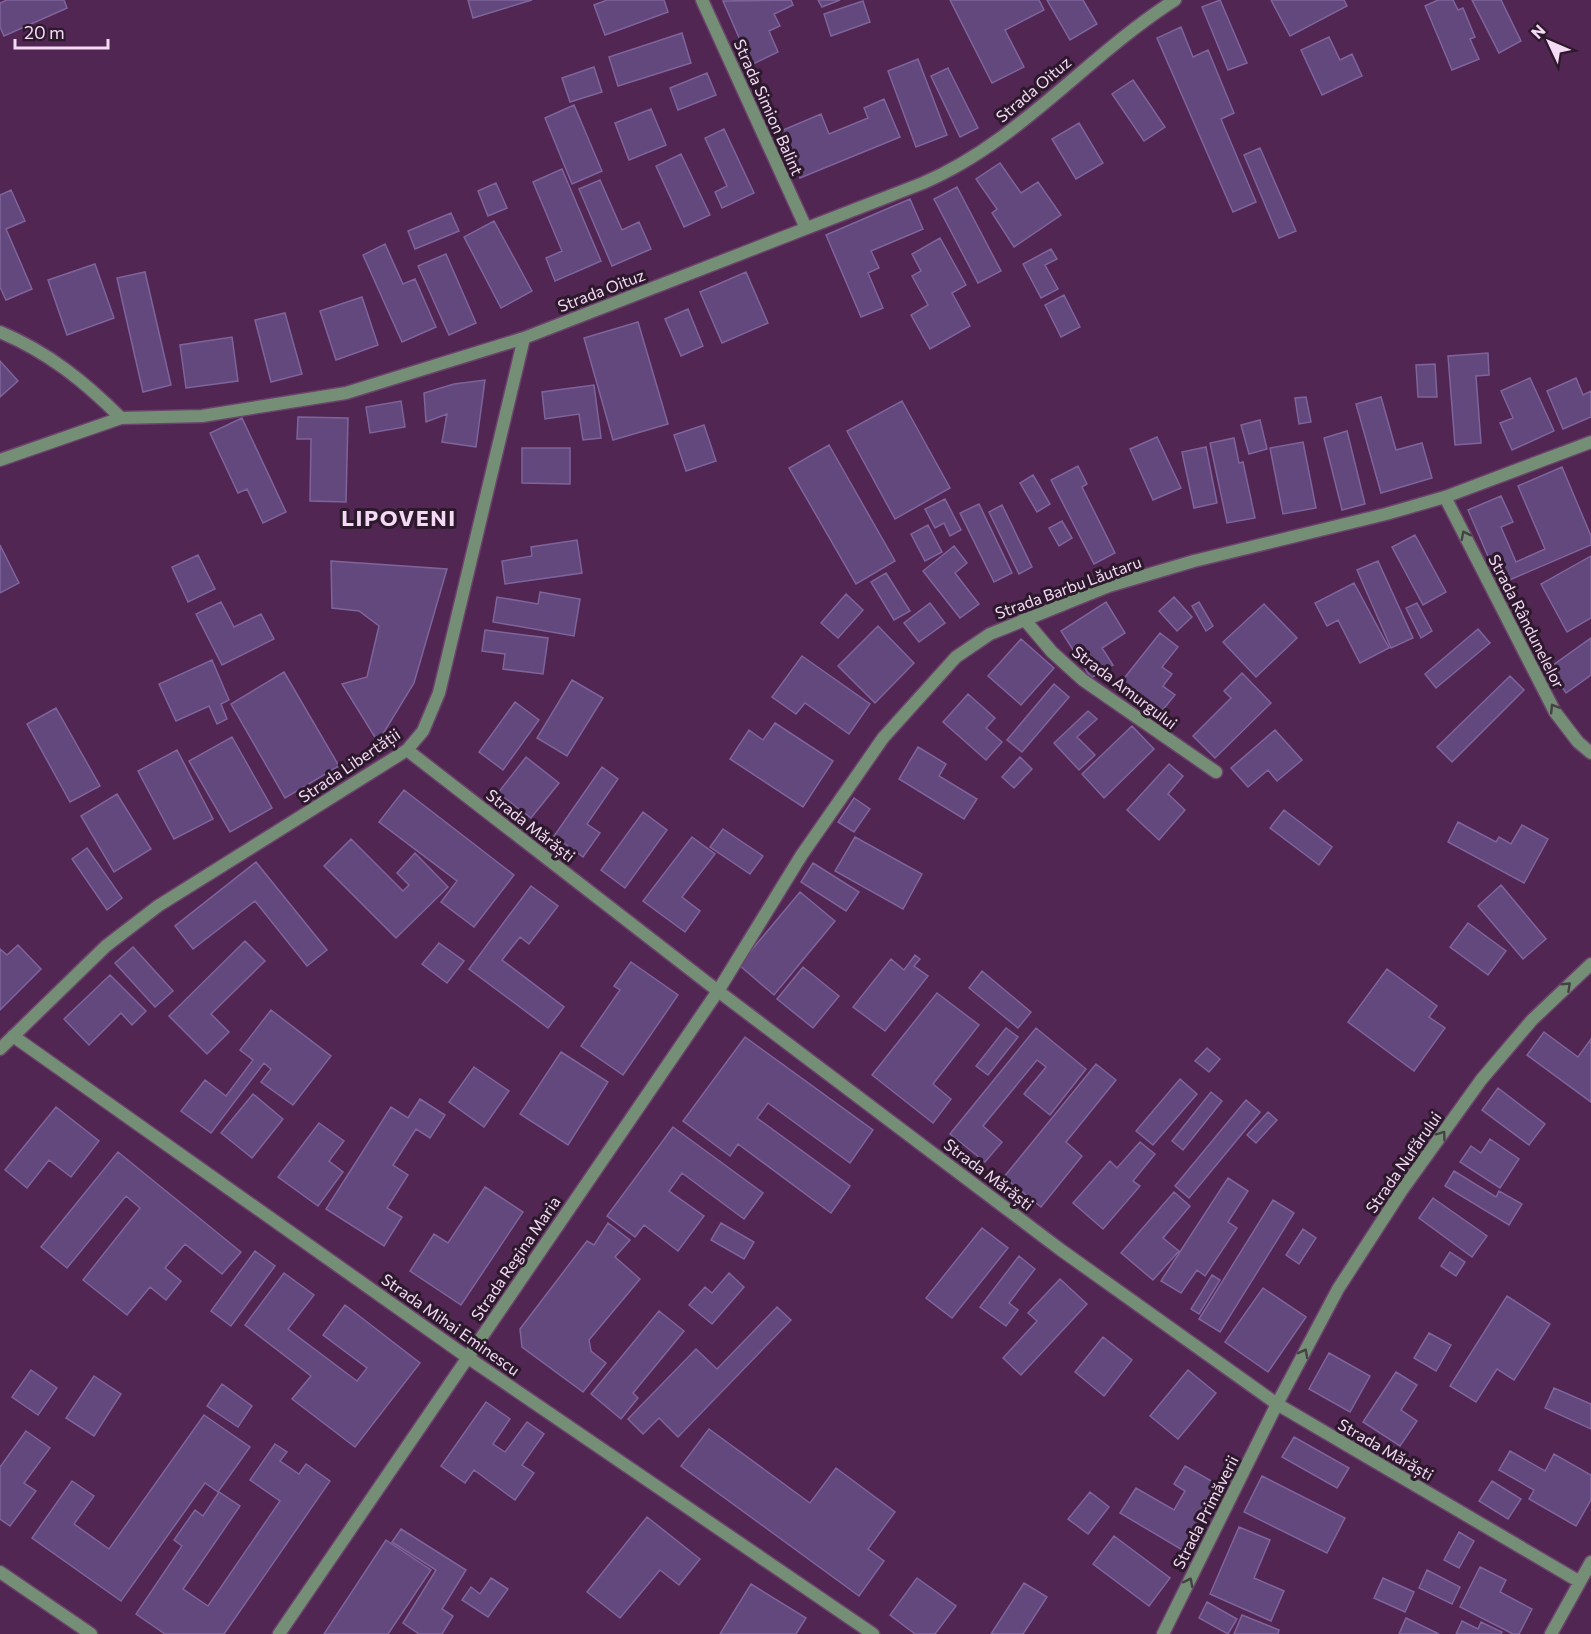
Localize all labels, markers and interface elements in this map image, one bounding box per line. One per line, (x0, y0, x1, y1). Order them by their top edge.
scale bar (15, 12, 108, 50)
north arrow (1519, 12, 1579, 72)
text: N (1527, 20, 1549, 42)
text: 20 m (24, 21, 65, 43)
street label: Strada Simion Balint (730, 36, 808, 178)
street label: Strada Oituz (992, 52, 1074, 126)
street label: Strada Oituz (555, 265, 647, 315)
district label: LIPOVENI (341, 504, 457, 531)
one-way arrow (1460, 531, 1472, 542)
street label: Strada Rândunelelor (1485, 551, 1569, 692)
street label: Strada Barbu Lăutaru (992, 552, 1144, 622)
street label: Strada Amurgului (1069, 641, 1181, 733)
one-way arrow (1550, 704, 1561, 715)
street label: Strada Libertății (295, 724, 404, 808)
street label: Strada Mărăști (482, 785, 579, 867)
one-way arrow (1561, 982, 1571, 993)
street label: Strada Nufărului (1361, 1108, 1445, 1216)
one-way arrow (1435, 1130, 1446, 1141)
street label: Strada Mărăști (939, 1134, 1037, 1215)
street label: Strada Regina Maria (466, 1192, 564, 1324)
street label: Strada Mihai Eminescu (378, 1269, 524, 1379)
one-way arrow (1297, 1348, 1308, 1359)
street label: Strada Mărăști (1334, 1414, 1437, 1486)
street label: Strada Primăverii (1168, 1452, 1242, 1572)
one-way arrow (1181, 1577, 1193, 1588)

